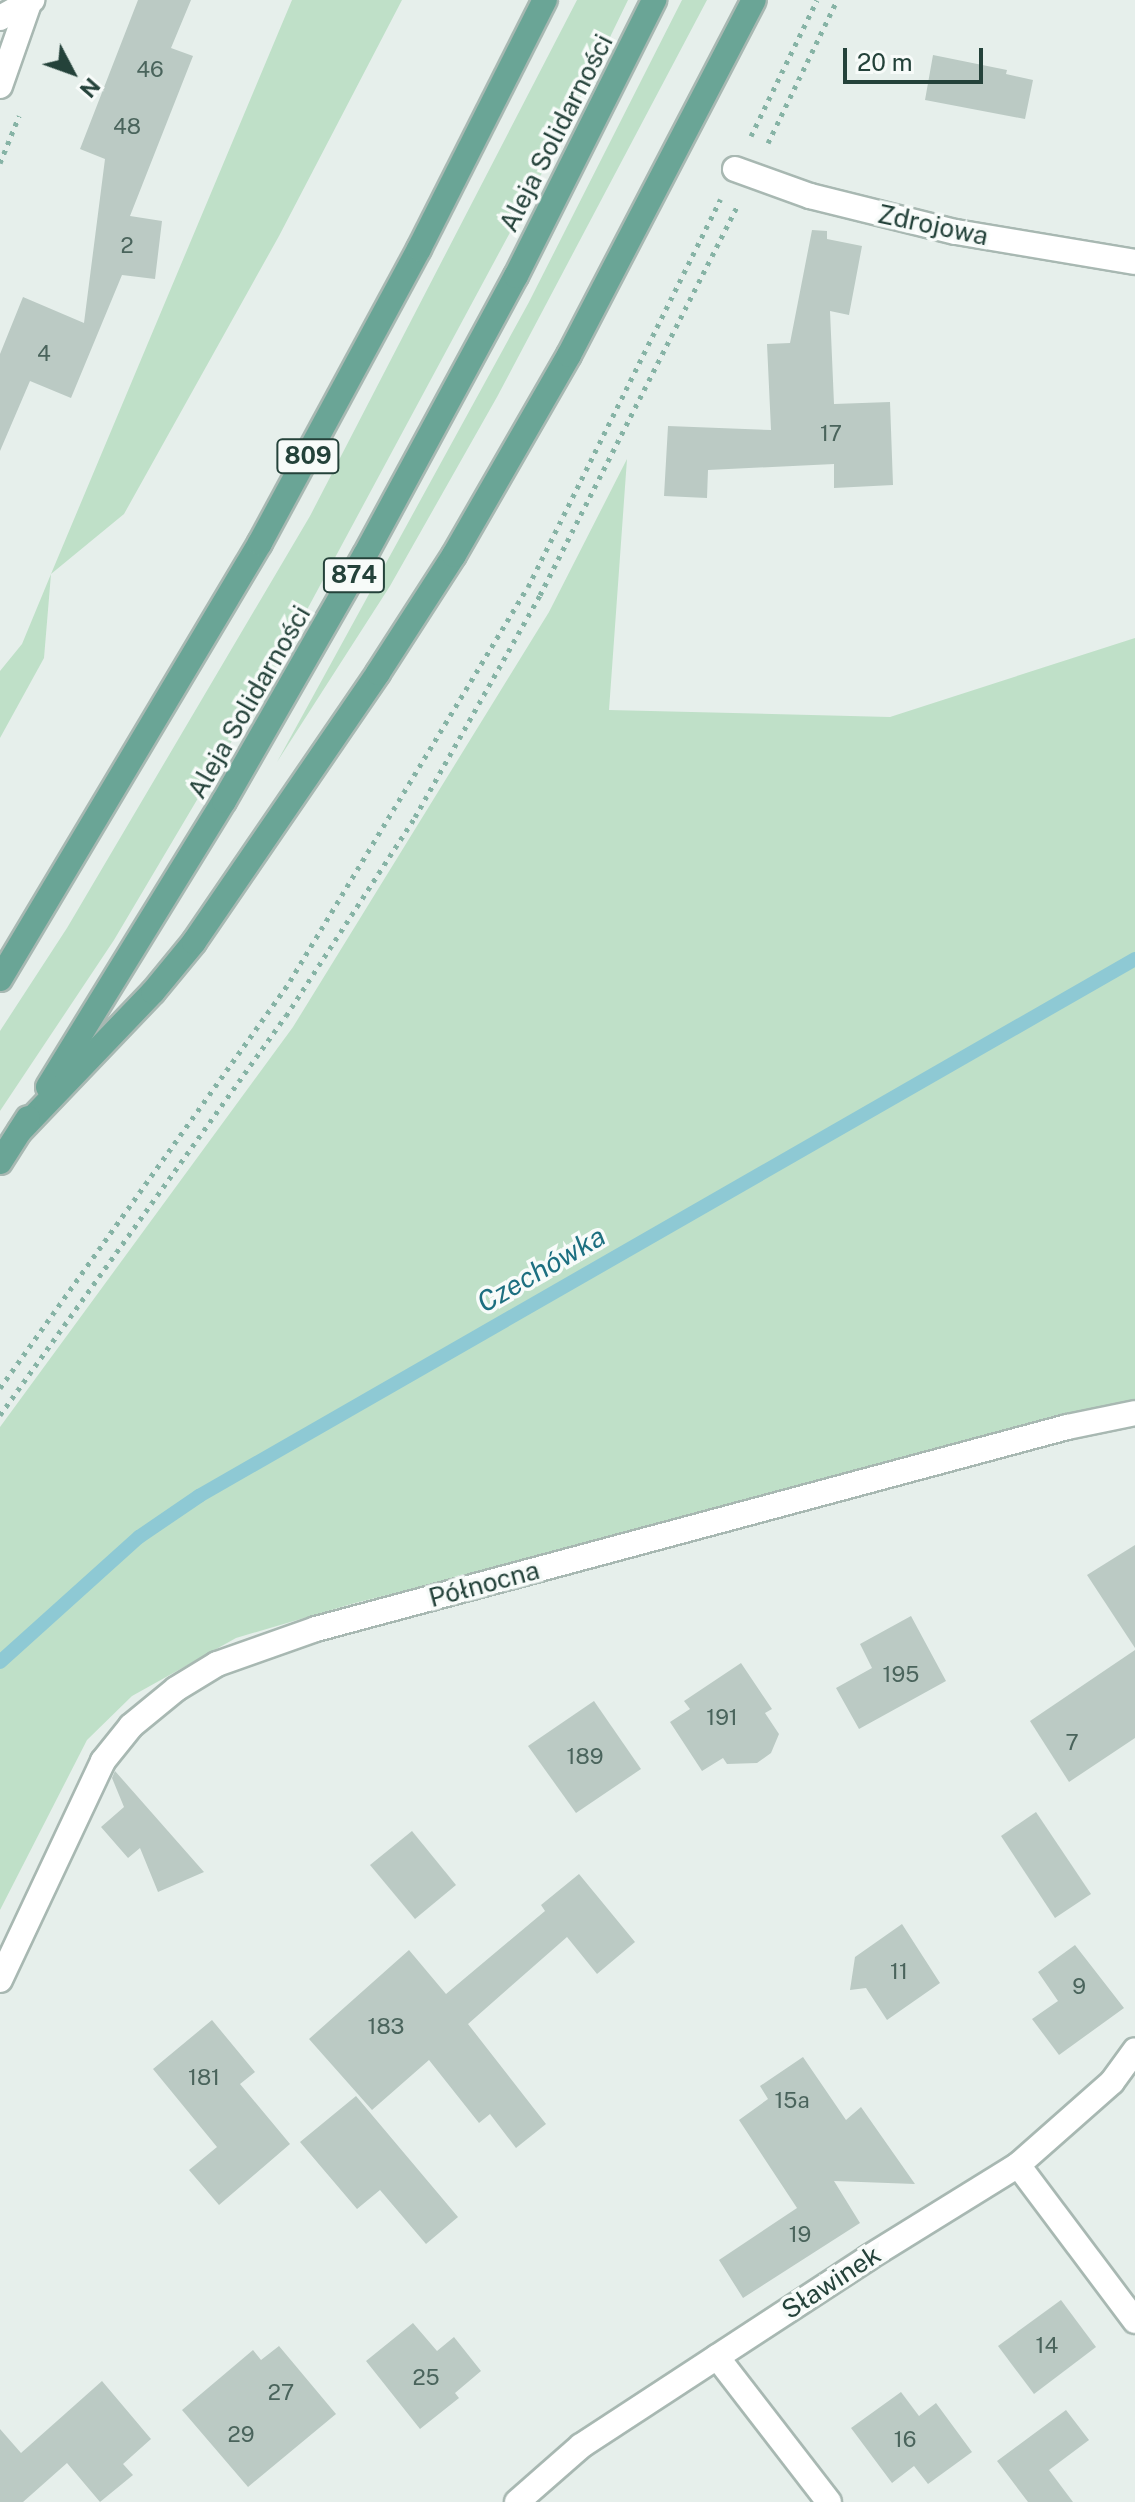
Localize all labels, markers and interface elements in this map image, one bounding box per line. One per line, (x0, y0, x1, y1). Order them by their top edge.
street label: Aleja Solidarności (493, 29, 619, 237)
north arrow (32, 32, 112, 112)
scale bar (847, 32, 987, 82)
text: 20 m (857, 48, 913, 76)
house number: 46 (136, 57, 164, 83)
text: N (75, 73, 106, 103)
house number: 48 (113, 114, 141, 140)
street label: Zdrojowa (875, 198, 991, 252)
house number: 2 (120, 233, 134, 259)
house number: 4 (37, 341, 51, 367)
house number: 17 (820, 421, 842, 447)
road number: 809 (276, 436, 340, 476)
road number: 874 (322, 555, 386, 595)
street label: Aleja Solidarności (181, 600, 317, 804)
water label: Czechówka (471, 1219, 611, 1319)
street label: Północna (425, 1554, 543, 1614)
house number: 195 (883, 1662, 919, 1688)
house number: 191 (706, 1705, 738, 1731)
house number: 7 (1065, 1730, 1079, 1756)
house number: 189 (567, 1744, 603, 1770)
house number: 11 (890, 1959, 908, 1985)
house number: 9 (1072, 1974, 1086, 2000)
house number: 183 (368, 2014, 404, 2040)
house number: 181 (188, 2065, 220, 2091)
house number: 15a (774, 2088, 810, 2114)
house number: 19 (789, 2222, 811, 2248)
street label: Sławinek (776, 2239, 886, 2325)
house number: 14 (1036, 2333, 1058, 2359)
house number: 25 (412, 2365, 440, 2391)
house number: 27 (268, 2380, 294, 2406)
house number: 29 (228, 2422, 254, 2448)
house number: 16 (894, 2427, 916, 2453)

